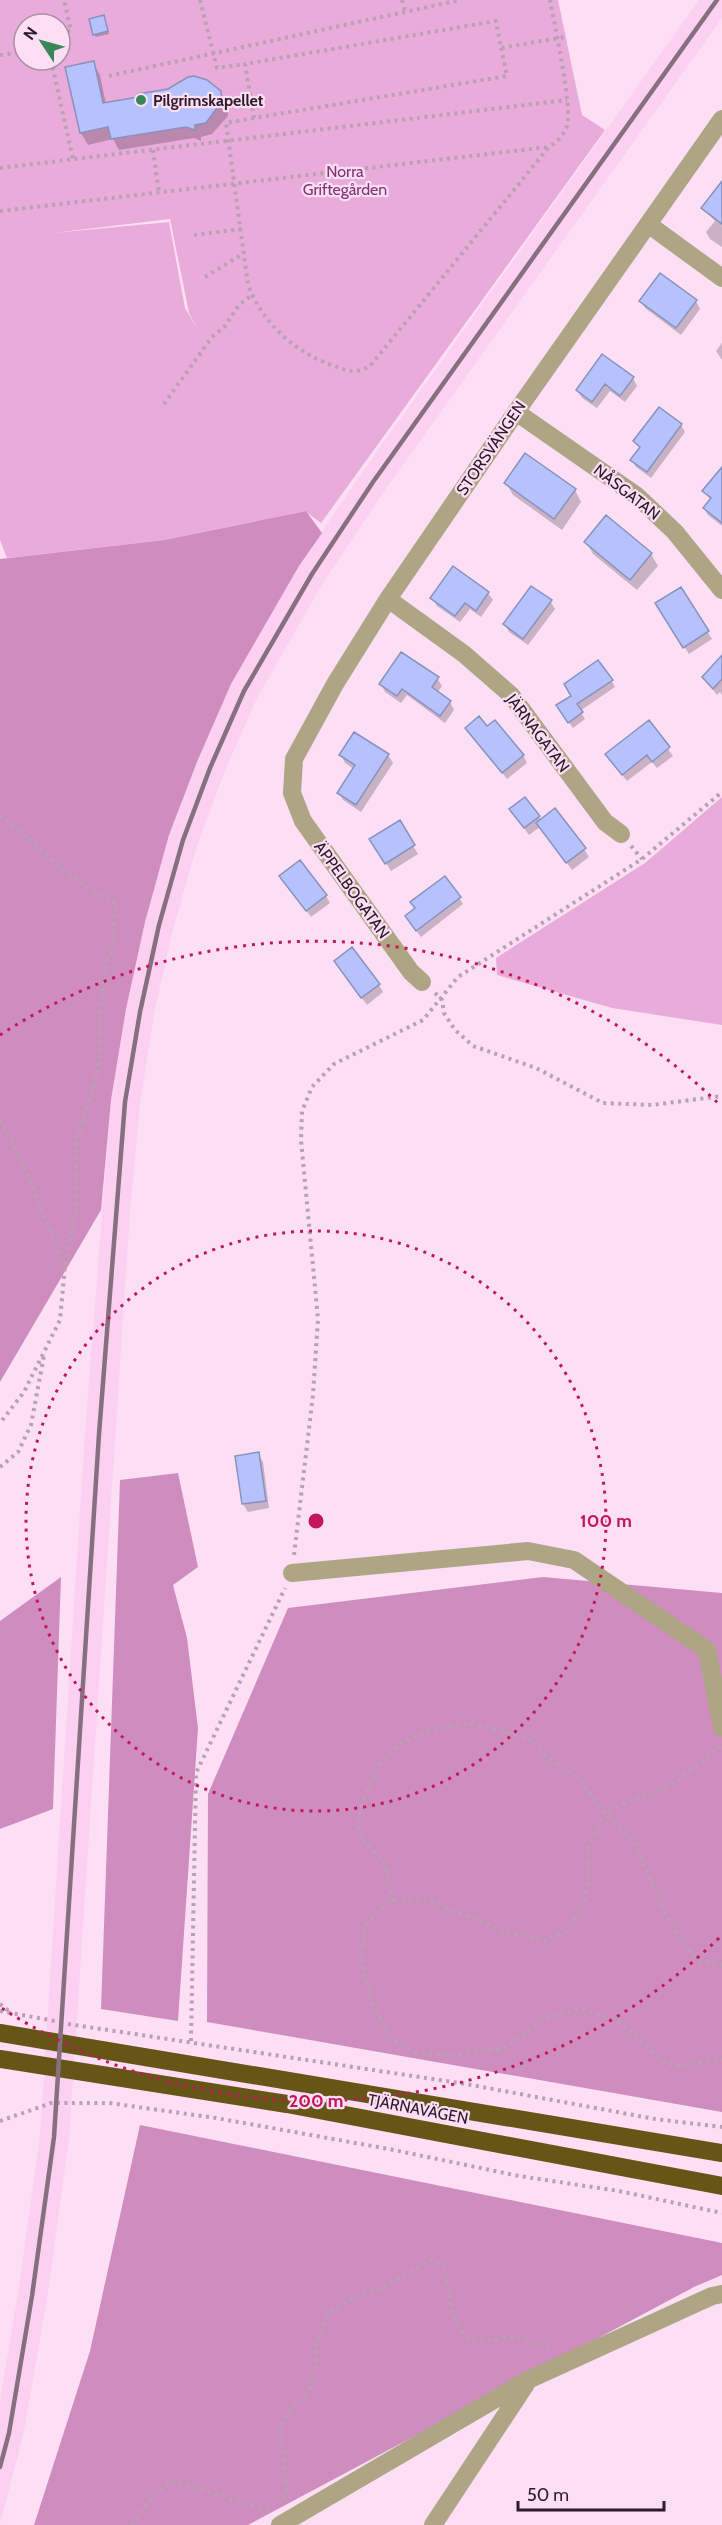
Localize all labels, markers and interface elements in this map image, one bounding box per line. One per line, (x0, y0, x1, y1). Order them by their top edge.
north arrow (12, 12, 72, 72)
text: N (19, 23, 41, 44)
place label: Pilgrimskapellet (153, 91, 264, 110)
marker: Pilgrimskapellet (134, 93, 148, 107)
park label: Norra Griftegården (303, 162, 387, 199)
street label: STORSVÄNGEN (452, 397, 530, 499)
street label: NÅSGATAN (590, 460, 664, 524)
street label: JÄRNAGATAN (502, 689, 574, 776)
street label: ÄPPELBOGATAN (310, 838, 394, 942)
text: 100 m (580, 1510, 632, 1532)
centre of rings (306, 1511, 326, 1531)
text: 200 m (289, 2090, 343, 2112)
street label: TJÄRNAVÄGEN (366, 2090, 470, 2128)
scale bar (518, 2474, 664, 2512)
text: 50 m (527, 2484, 569, 2506)

